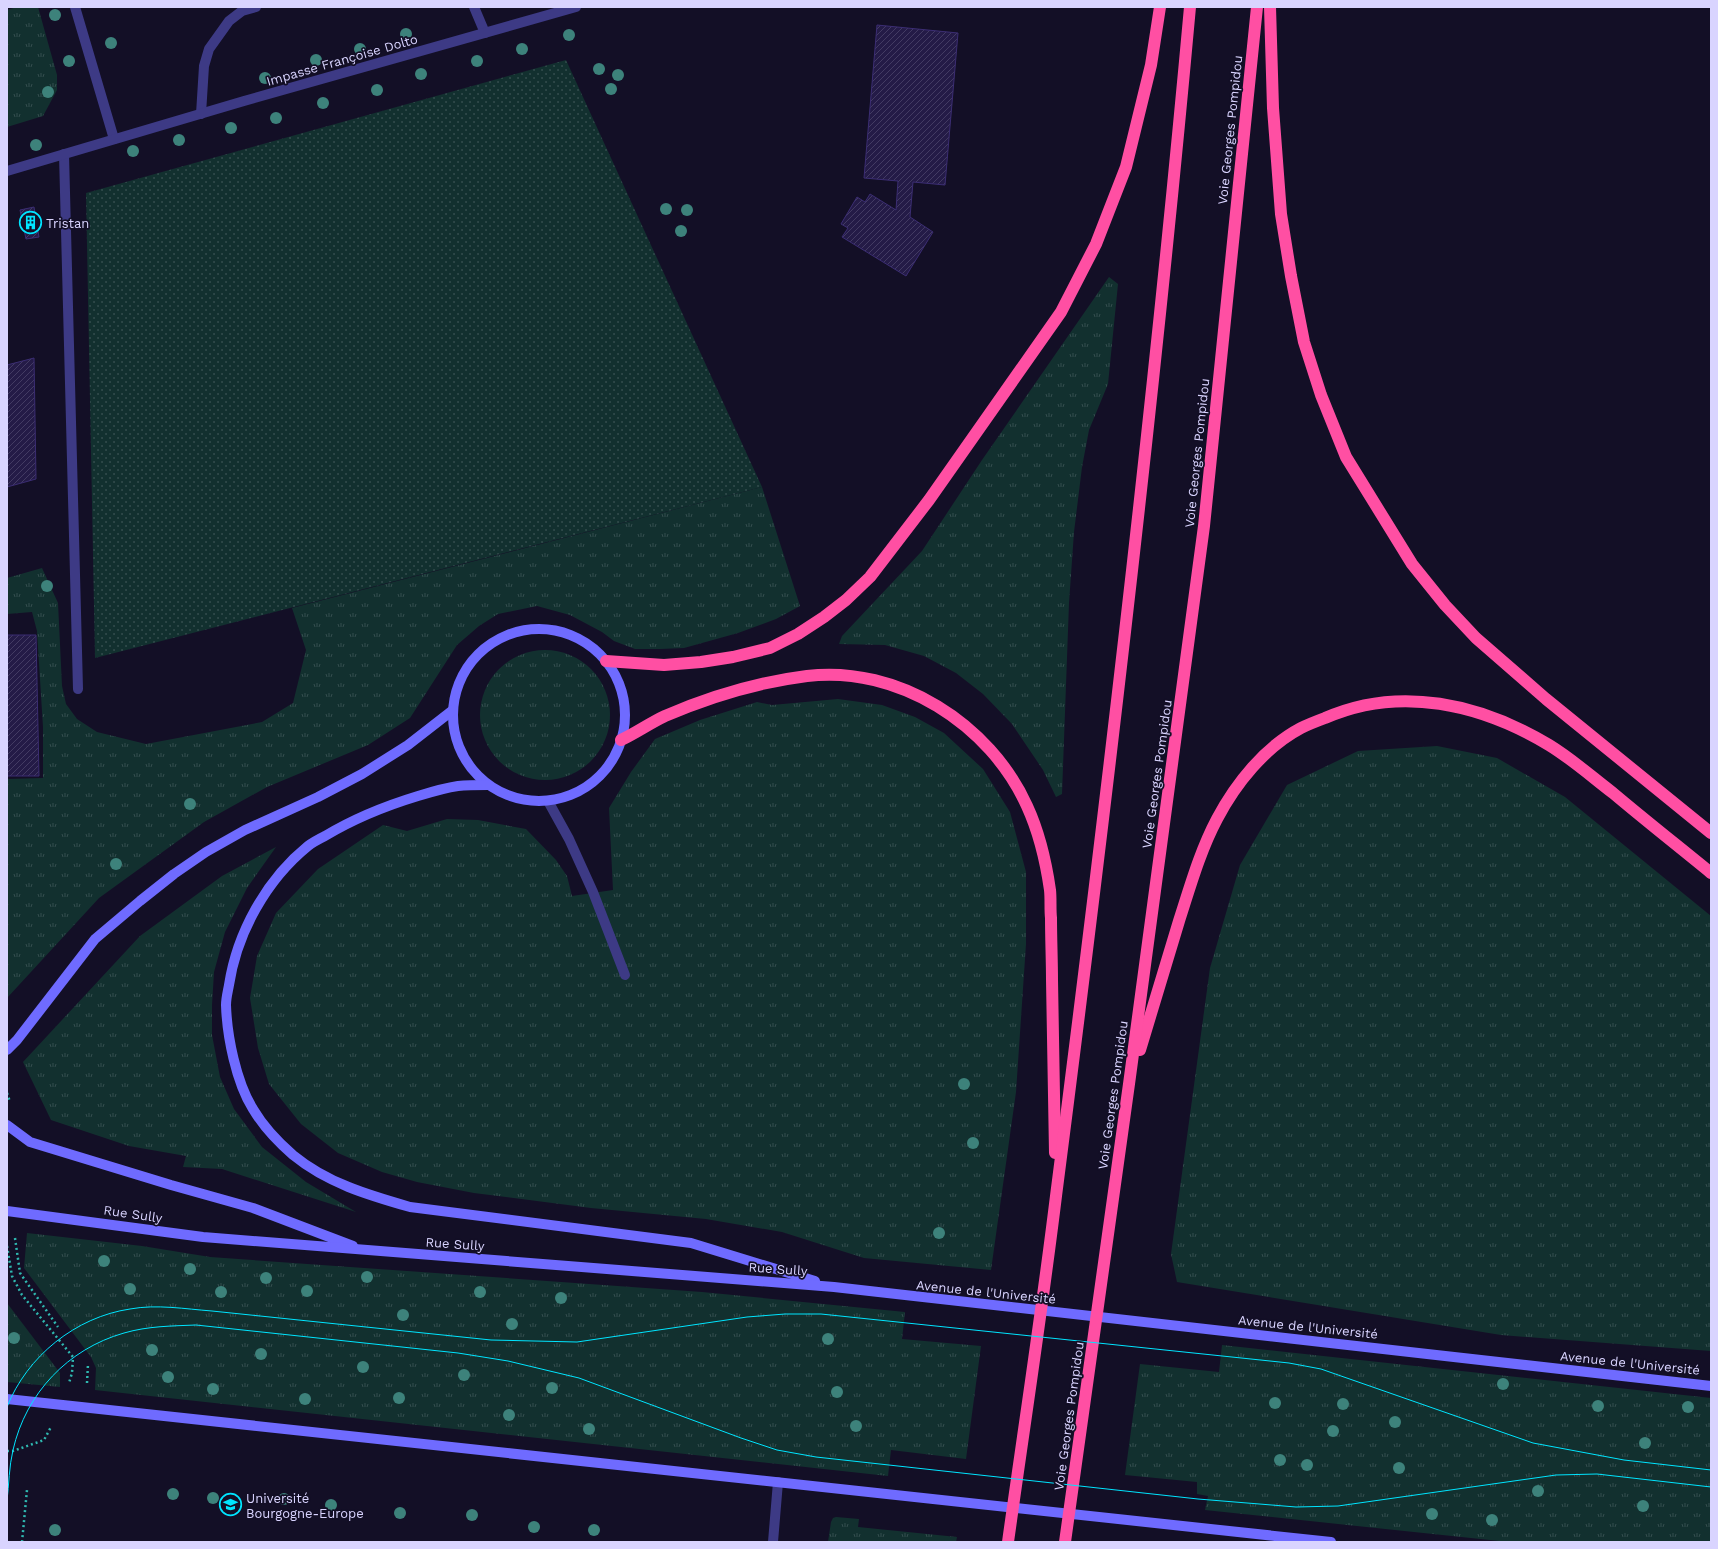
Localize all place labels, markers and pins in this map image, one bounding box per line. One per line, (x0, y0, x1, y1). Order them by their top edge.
building icon: Tristan (17, 210, 43, 236)
place label: Tristan (46, 216, 89, 231)
place label: Université Bourgogne-Europe (246, 1491, 364, 1521)
school or university icon: Université Bourgogne-Europe (218, 1492, 244, 1518)

